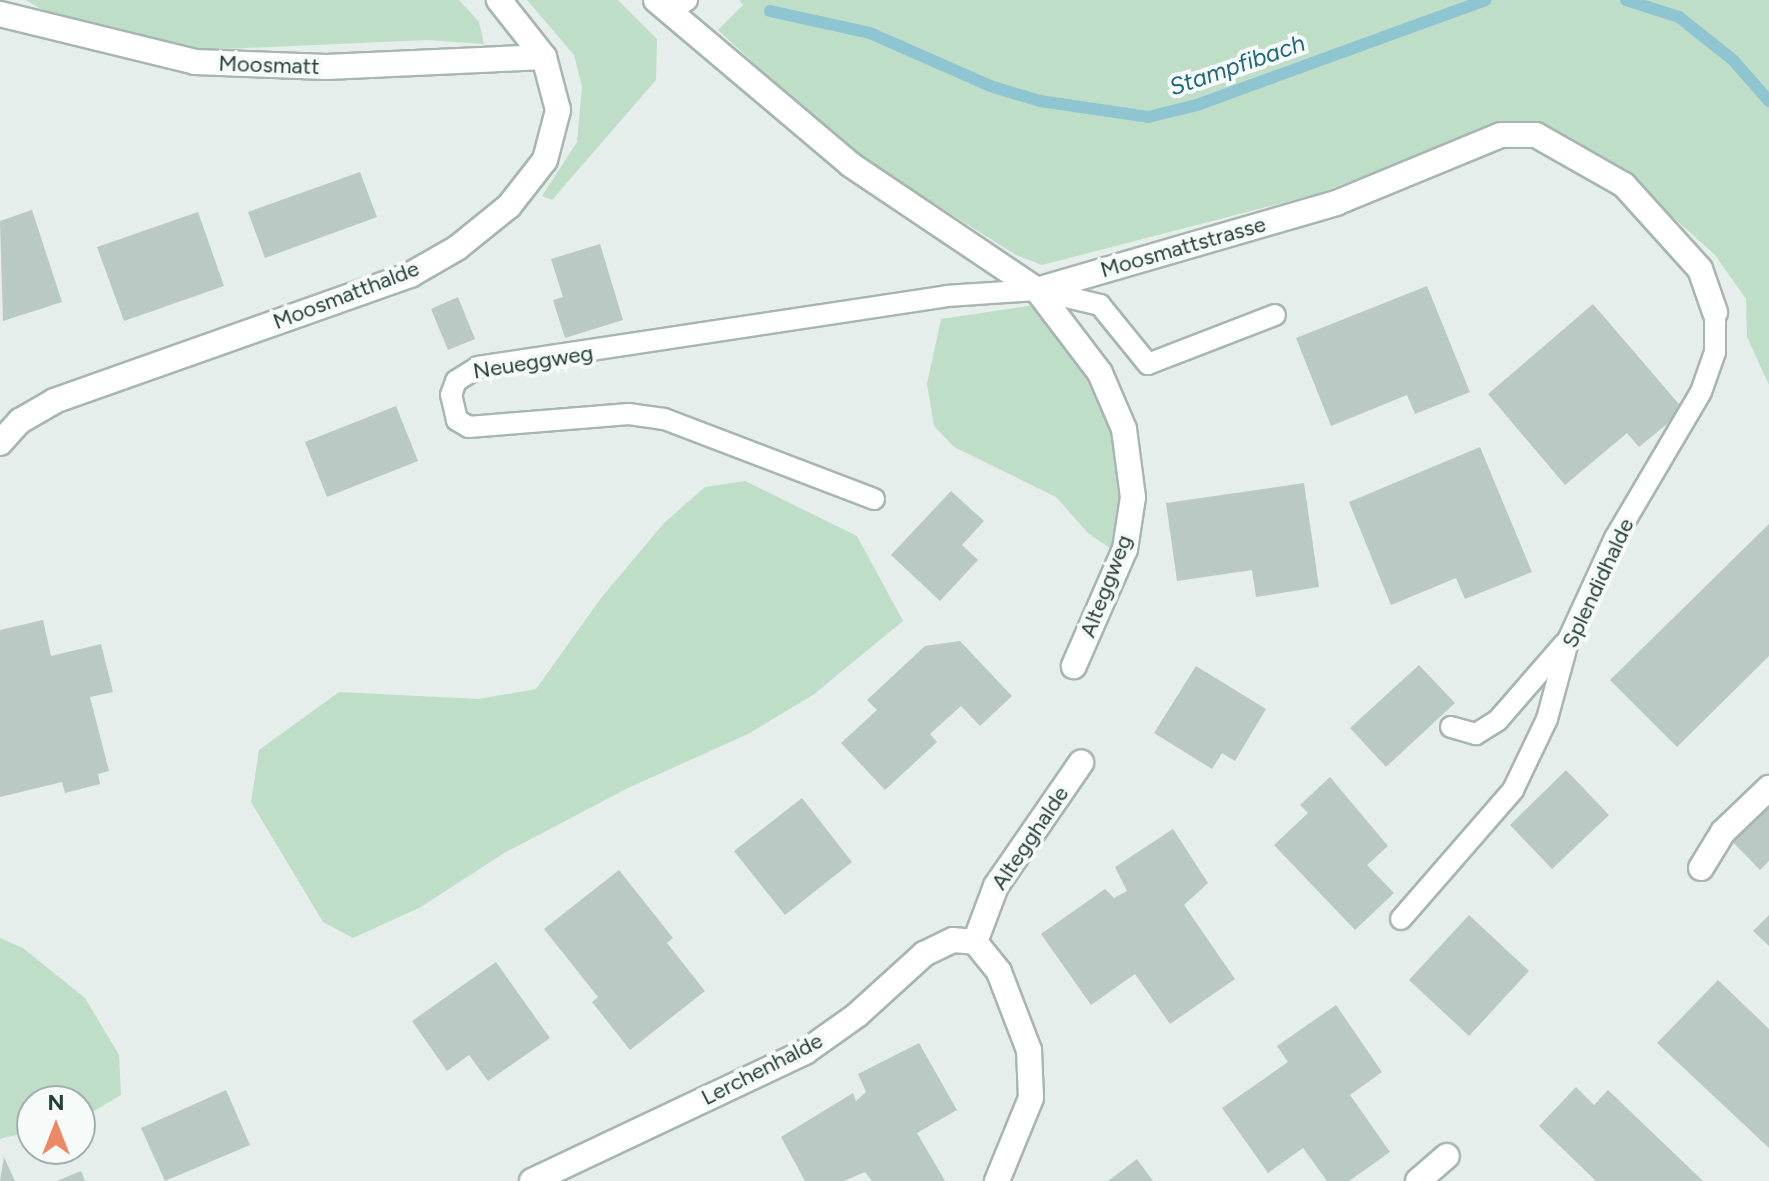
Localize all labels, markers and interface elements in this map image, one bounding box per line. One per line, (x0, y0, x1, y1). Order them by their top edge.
water label: Stampfibach (1165, 28, 1309, 102)
street label: Moosmatt (218, 50, 320, 80)
street label: Moosmattstrasse (1097, 211, 1269, 283)
street label: Moosmatthalde (269, 255, 423, 335)
street label: Neueggweg (471, 339, 595, 385)
street label: Splendidhalde (1557, 514, 1639, 652)
street label: Alteggweg (1074, 531, 1138, 641)
street label: Altegghalde (986, 781, 1074, 895)
street label: Lerchenhalde (697, 1027, 827, 1111)
north arrow (16, 1085, 96, 1165)
text: N (47, 1089, 65, 1116)

